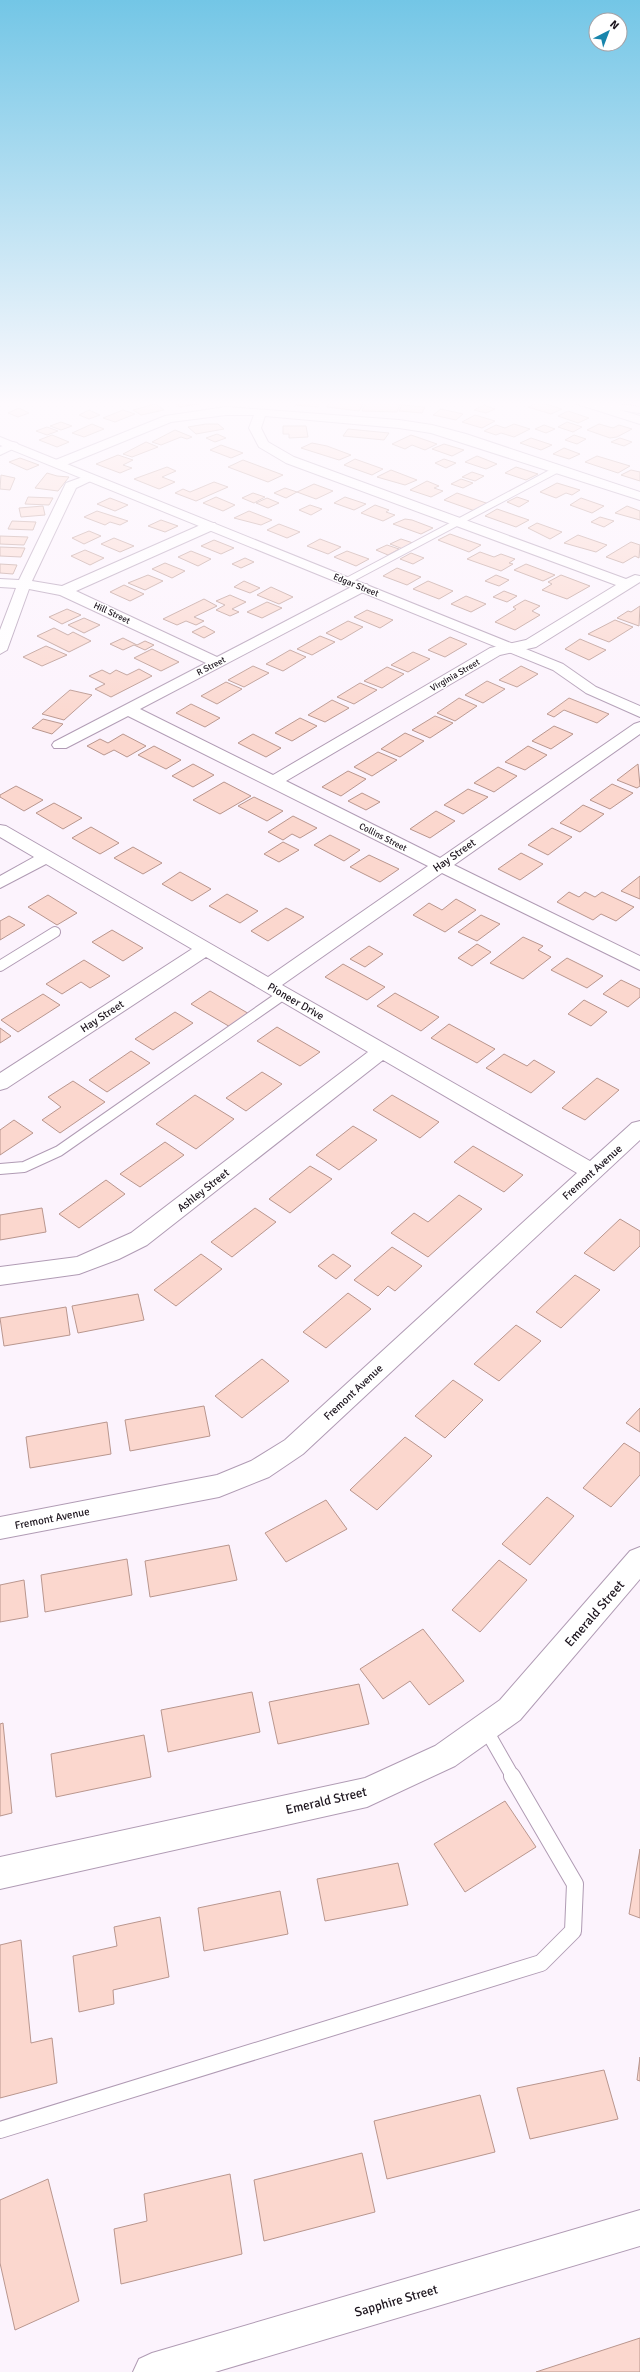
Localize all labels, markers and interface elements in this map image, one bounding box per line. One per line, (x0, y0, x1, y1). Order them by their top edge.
north arrow (588, 12, 628, 52)
text: N (607, 18, 622, 32)
street label: Edgar Street (332, 571, 380, 600)
street label: Hill Street (92, 600, 132, 627)
street label: R Street (195, 655, 227, 678)
street label: Virginia Street (429, 657, 482, 694)
street label: Collins Street (357, 821, 408, 854)
street label: Hay Street (430, 836, 478, 875)
street label: Pioneer Drive (265, 980, 326, 1023)
street label: Hay Street (78, 998, 127, 1035)
street label: Fremont Avenue (560, 1142, 625, 1203)
street label: Ashley Street (175, 1166, 232, 1215)
street label: Fremont Avenue (321, 1362, 386, 1423)
street label: Fremont Avenue (14, 1505, 91, 1532)
street label: Emerald Street (562, 1577, 628, 1650)
street label: Emerald Street (284, 1784, 369, 1818)
street label: Sapphire Street (353, 2281, 440, 2320)

